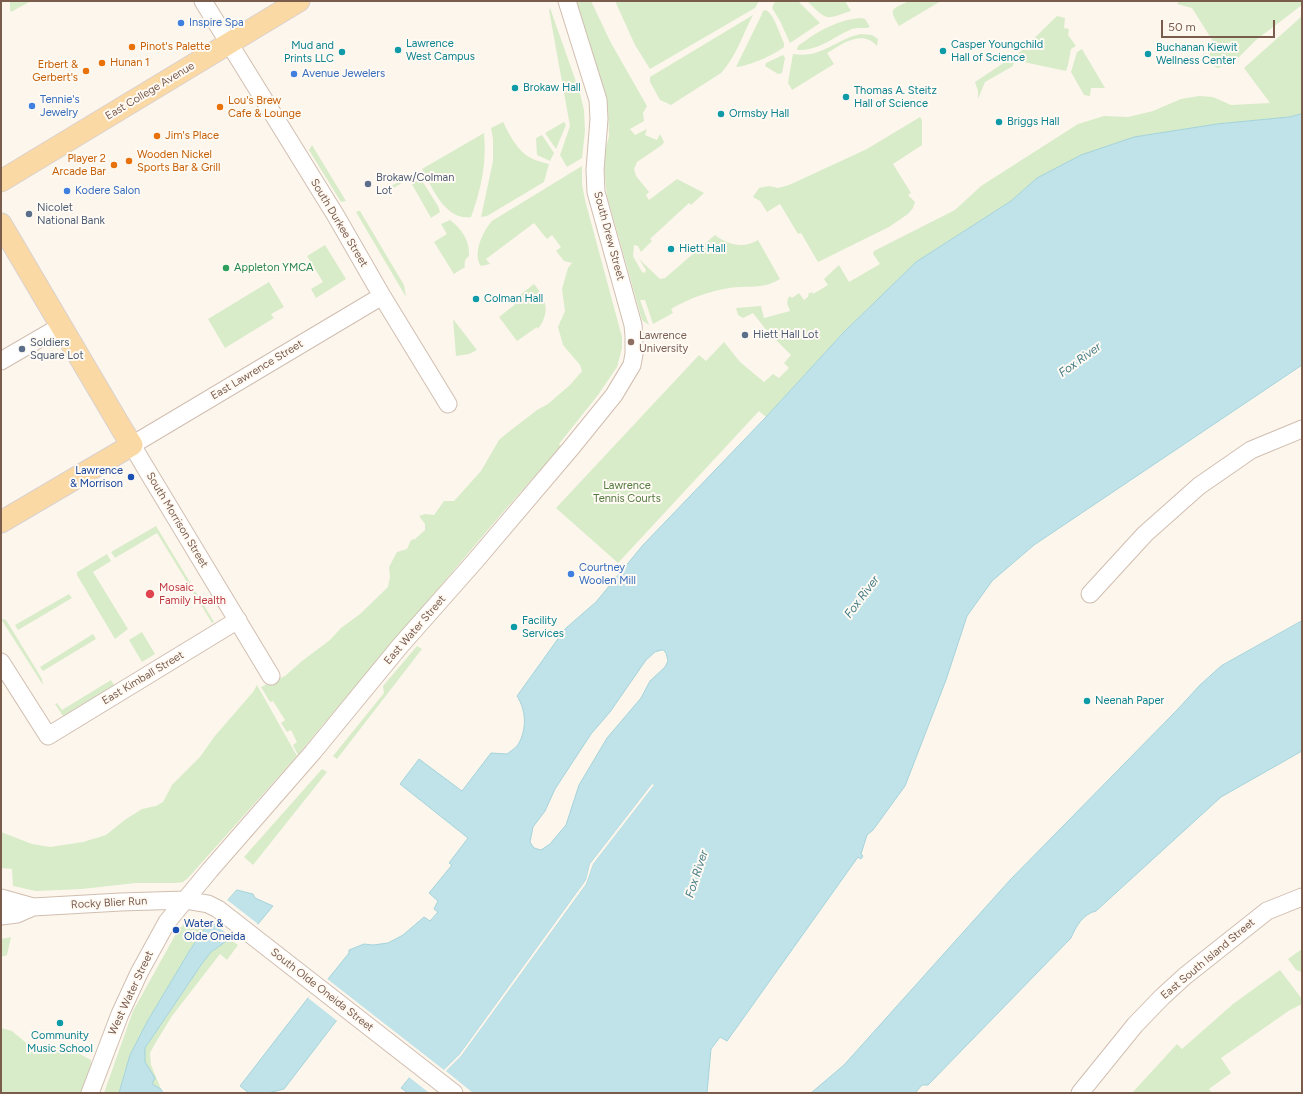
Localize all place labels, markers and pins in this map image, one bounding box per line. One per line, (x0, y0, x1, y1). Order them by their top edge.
place label: Inspire Spa (189, 16, 244, 30)
marker: Inspire Spa (176, 18, 186, 28)
place label: Lawrence West Campus (406, 37, 475, 63)
place label: Casper Youngchild Hall of Science (951, 38, 1043, 64)
place label: Mud and Prints LLC (284, 39, 334, 65)
place label: Pinot's Palette (140, 40, 210, 54)
place label: Buchanan Kiewit Wellness Center (1156, 41, 1238, 67)
marker: Pinot's Palette (127, 42, 137, 52)
marker: Lawrence West Campus (393, 45, 403, 55)
marker: Casper Youngchild Hall of Science (938, 46, 948, 56)
marker: Mud and Prints LLC (337, 47, 347, 57)
marker: Buchanan Kiewit Wellness Center (1143, 49, 1153, 59)
place label: Hunan 1 (110, 56, 150, 70)
place label: Erbert & Gerbert's (32, 58, 78, 84)
marker: Hunan 1 (97, 58, 107, 68)
marker: Erbert & Gerbert's (81, 66, 91, 76)
place label: Avenue Jewelers (302, 67, 385, 81)
marker: Avenue Jewelers (289, 69, 299, 79)
place label: Brokaw Hall (523, 81, 581, 95)
marker: Brokaw Hall (510, 83, 520, 93)
place label: Thomas A. Steitz Hall of Science (854, 84, 937, 110)
marker: Thomas A. Steitz Hall of Science (841, 92, 851, 102)
place label: Tennie's Jewelry (40, 93, 80, 119)
place label: Lou's Brew Cafe & Lounge (228, 94, 301, 120)
marker: Tennie's Jewelry (27, 101, 37, 111)
marker: Lou's Brew Cafe & Lounge (215, 102, 225, 112)
place label: Ormsby Hall (729, 107, 789, 121)
marker: Ormsby Hall (716, 109, 726, 119)
place label: Briggs Hall (1007, 115, 1059, 129)
marker: Briggs Hall (994, 117, 1004, 127)
place label: Jim's Place (165, 129, 219, 143)
marker: Jim's Place (152, 131, 162, 141)
place label: Wooden Nickel Sports Bar & Grill (137, 148, 220, 174)
place label: Player 2 Arcade Bar (52, 152, 106, 178)
marker: Wooden Nickel Sports Bar & Grill (124, 156, 134, 166)
marker: Player 2 Arcade Bar (109, 160, 119, 170)
place label: Brokaw/Colman Lot (376, 171, 454, 197)
marker: Brokaw/Colman Lot (363, 179, 373, 189)
place label: Kodere Salon (75, 184, 140, 198)
marker: Kodere Salon (62, 186, 72, 196)
place label: Nicolet National Bank (37, 201, 105, 227)
marker: Nicolet National Bank (24, 209, 34, 219)
place label: Hiett Hall (679, 242, 726, 256)
marker: Hiett Hall (666, 244, 676, 254)
place label: Appleton YMCA (234, 261, 314, 275)
marker: Appleton YMCA (221, 263, 231, 273)
place label: Colman Hall (484, 292, 543, 306)
marker: Colman Hall (471, 294, 481, 304)
place label: Hiett Hall Lot (753, 328, 819, 342)
place label: Lawrence University (639, 329, 688, 355)
marker: Hiett Hall Lot (740, 330, 750, 340)
place label: Soldiers Square Lot (30, 336, 84, 362)
marker: Lawrence University (626, 337, 636, 347)
marker: Soldiers Square Lot (17, 344, 27, 354)
place label: Lawrence & Morrison (70, 464, 123, 490)
marker: Lawrence & Morrison (126, 472, 136, 482)
place label: Courtney Woolen Mill (579, 561, 636, 587)
marker: Courtney Woolen Mill (566, 569, 576, 579)
place label: Mosaic Family Health (159, 581, 226, 607)
marker: Mosaic Family Health (144, 588, 156, 600)
place label: Facility Services (522, 614, 564, 640)
marker: Facility Services (509, 622, 519, 632)
place label: Neenah Paper (1095, 694, 1164, 708)
marker: Neenah Paper (1082, 696, 1092, 706)
place label: Water & Olde Oneida (184, 917, 245, 943)
marker: Water & Olde Oneida (171, 925, 181, 935)
marker: Community Music School (55, 1018, 65, 1028)
place label: Community Music School (27, 1029, 93, 1055)

